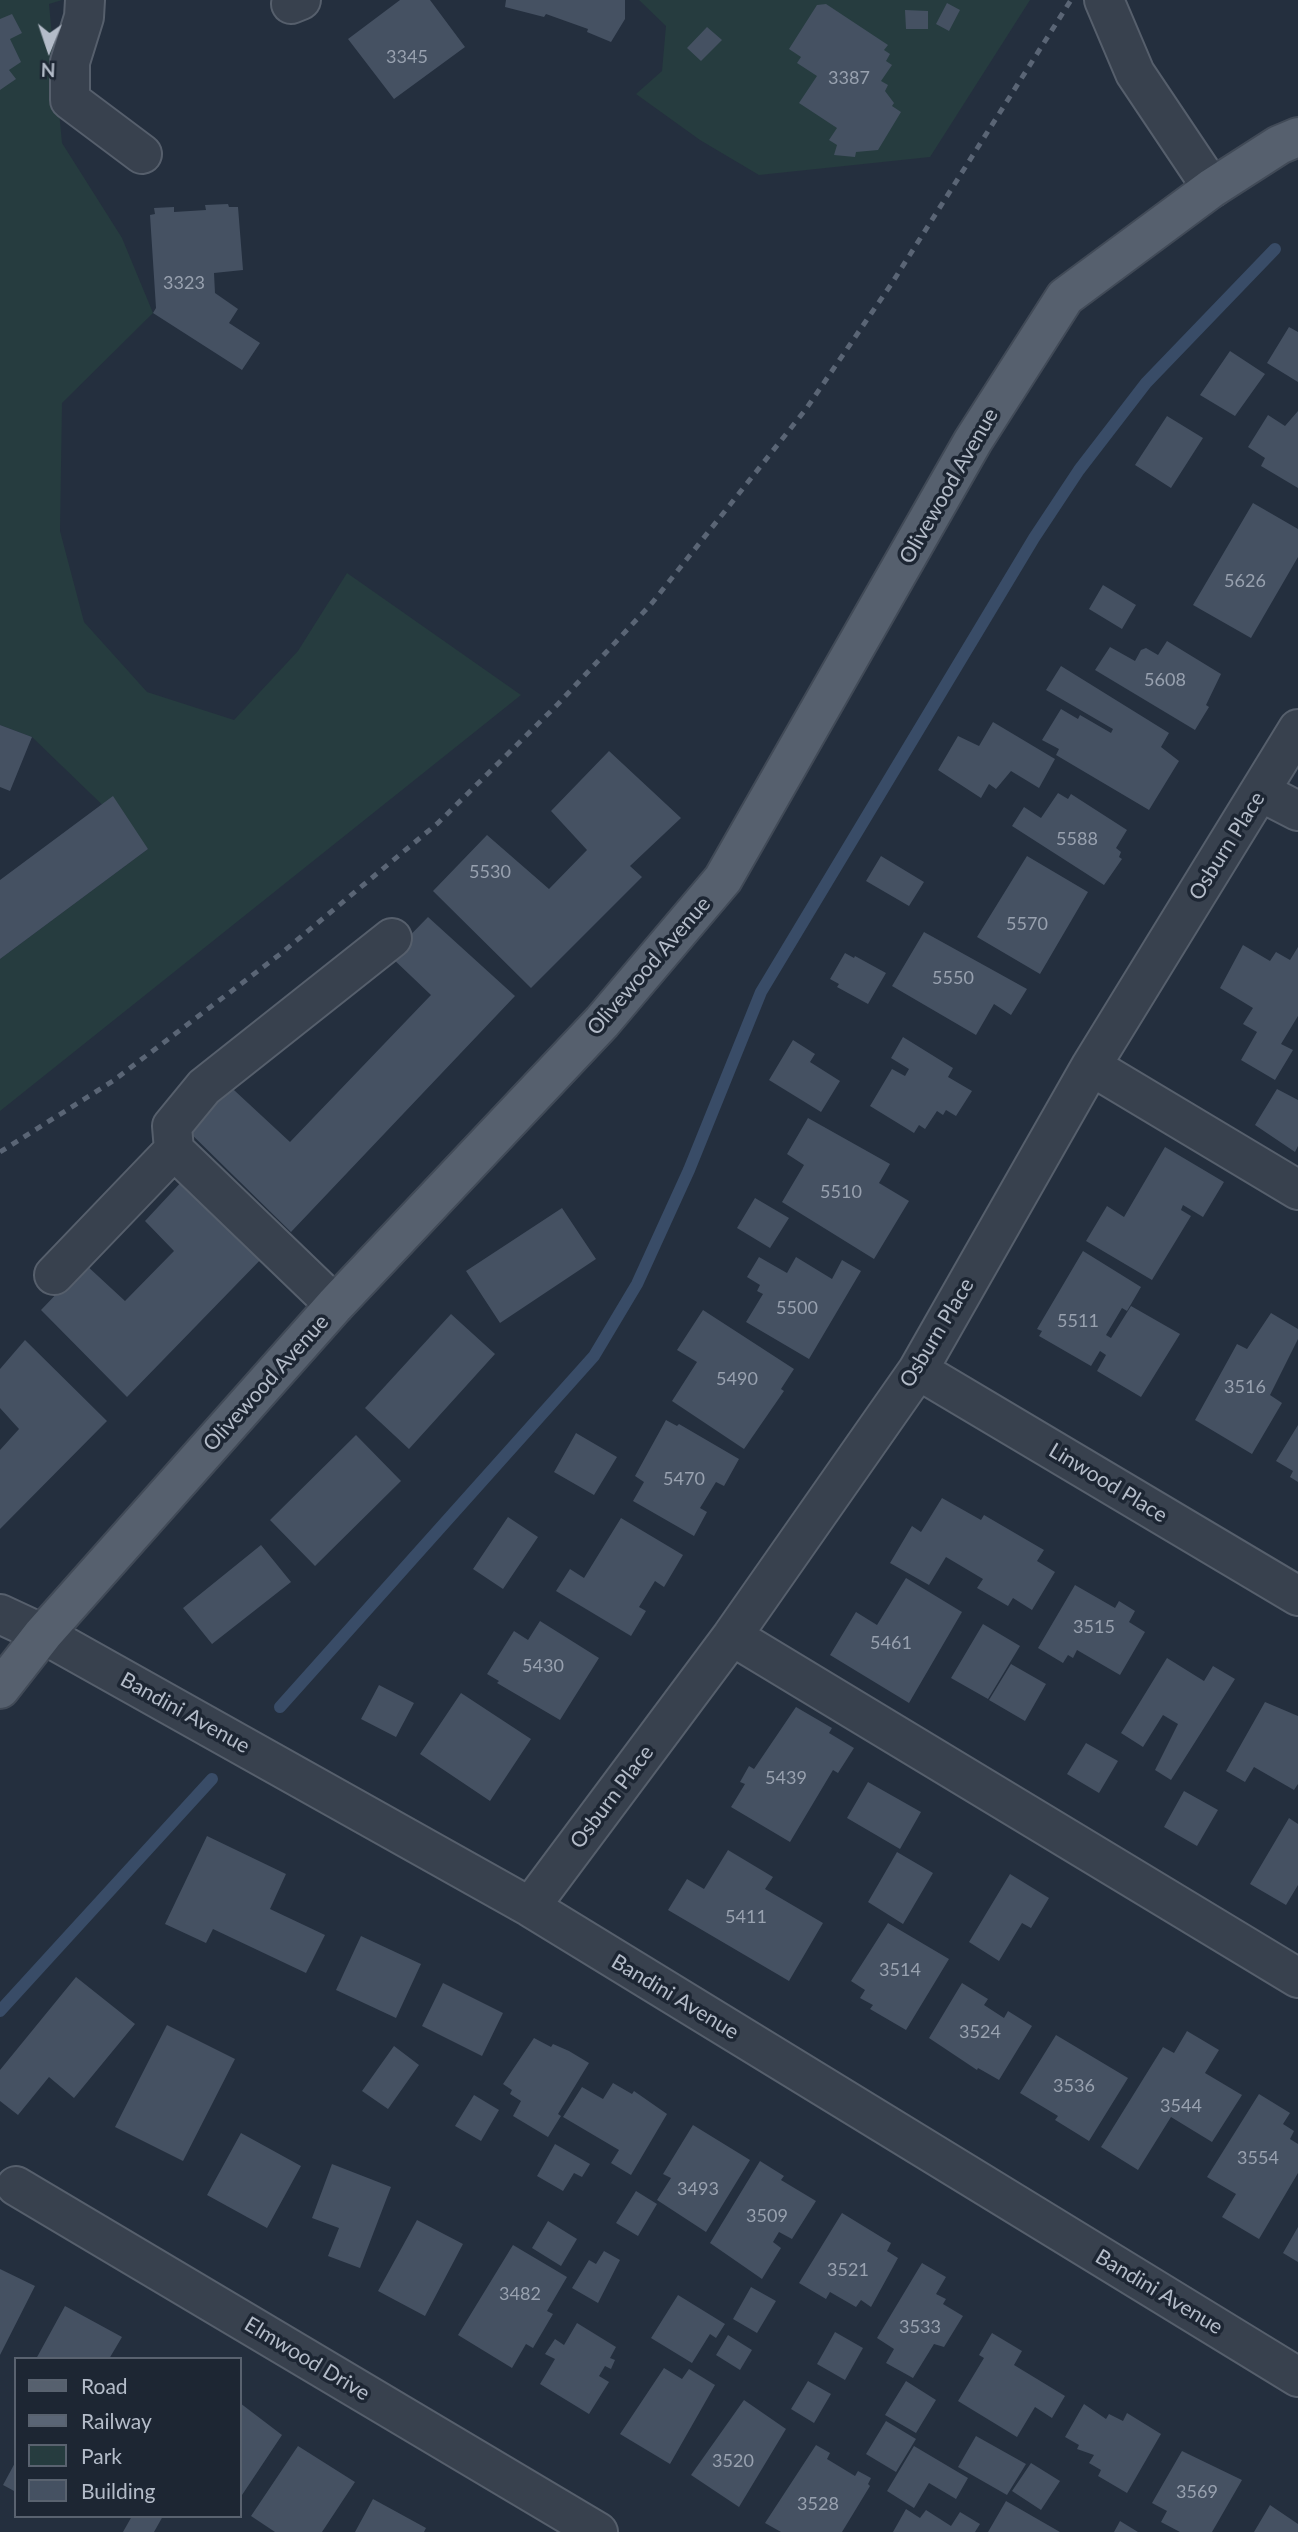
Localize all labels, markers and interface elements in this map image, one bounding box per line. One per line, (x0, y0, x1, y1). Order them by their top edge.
north arrow (14, 14, 84, 84)
house number: 3345 (386, 46, 428, 68)
text: N (41, 59, 56, 82)
house number: 3387 (828, 67, 870, 89)
house number: 3323 (163, 272, 205, 294)
street label: Olivewood Avenue (894, 404, 1004, 568)
house number: 5626 (1224, 570, 1266, 592)
house number: 5608 (1144, 669, 1186, 691)
street label: Osburn Place (1184, 787, 1270, 905)
house number: 5588 (1056, 828, 1098, 850)
house number: 5530 (469, 861, 511, 883)
street label: Olivewood Avenue (582, 892, 716, 1040)
house number: 5570 (1006, 913, 1048, 935)
house number: 5550 (932, 967, 974, 989)
house number: 5510 (820, 1181, 862, 1203)
street label: Osburn Place (895, 1274, 979, 1392)
house number: 5500 (776, 1297, 818, 1319)
street label: Olivewood Avenue (198, 1310, 334, 1456)
house number: 5511 (1057, 1310, 1099, 1332)
house number: 5490 (716, 1368, 758, 1390)
house number: 3516 (1224, 1376, 1266, 1398)
street label: Linwood Place (1044, 1438, 1172, 1528)
house number: 5470 (663, 1468, 705, 1490)
house number: 3515 (1073, 1616, 1115, 1638)
house number: 5461 (870, 1632, 912, 1654)
house number: 5430 (522, 1655, 564, 1677)
street label: Bandini Avenue (116, 1667, 254, 1759)
street label: Osburn Place (565, 1740, 659, 1854)
house number: 5439 (765, 1767, 807, 1789)
house number: 5411 (725, 1906, 767, 1928)
street label: Bandini Avenue (607, 1949, 743, 2045)
house number: 3514 (879, 1959, 921, 1981)
house number: 3524 (959, 2021, 1001, 2043)
house number: 3536 (1053, 2075, 1095, 2097)
house number: 3544 (1160, 2095, 1202, 2117)
house number: 3554 (1237, 2147, 1279, 2169)
house number: 3493 (677, 2178, 719, 2200)
house number: 3509 (746, 2205, 788, 2227)
street label: Bandini Avenue (1091, 2244, 1227, 2340)
house number: 3521 (827, 2259, 869, 2281)
house number: 3482 (499, 2283, 541, 2305)
street label: Elmwood Drive (240, 2312, 374, 2406)
house number: 3533 (899, 2316, 941, 2338)
legend (14, 2357, 242, 2518)
text: Road (81, 2373, 128, 2398)
text: Railway (81, 2408, 152, 2433)
text: Park (81, 2443, 122, 2468)
house number: 3520 (712, 2450, 754, 2472)
text: Building (81, 2478, 156, 2503)
house number: 3569 (1176, 2481, 1218, 2503)
house number: 3528 (797, 2493, 839, 2515)

